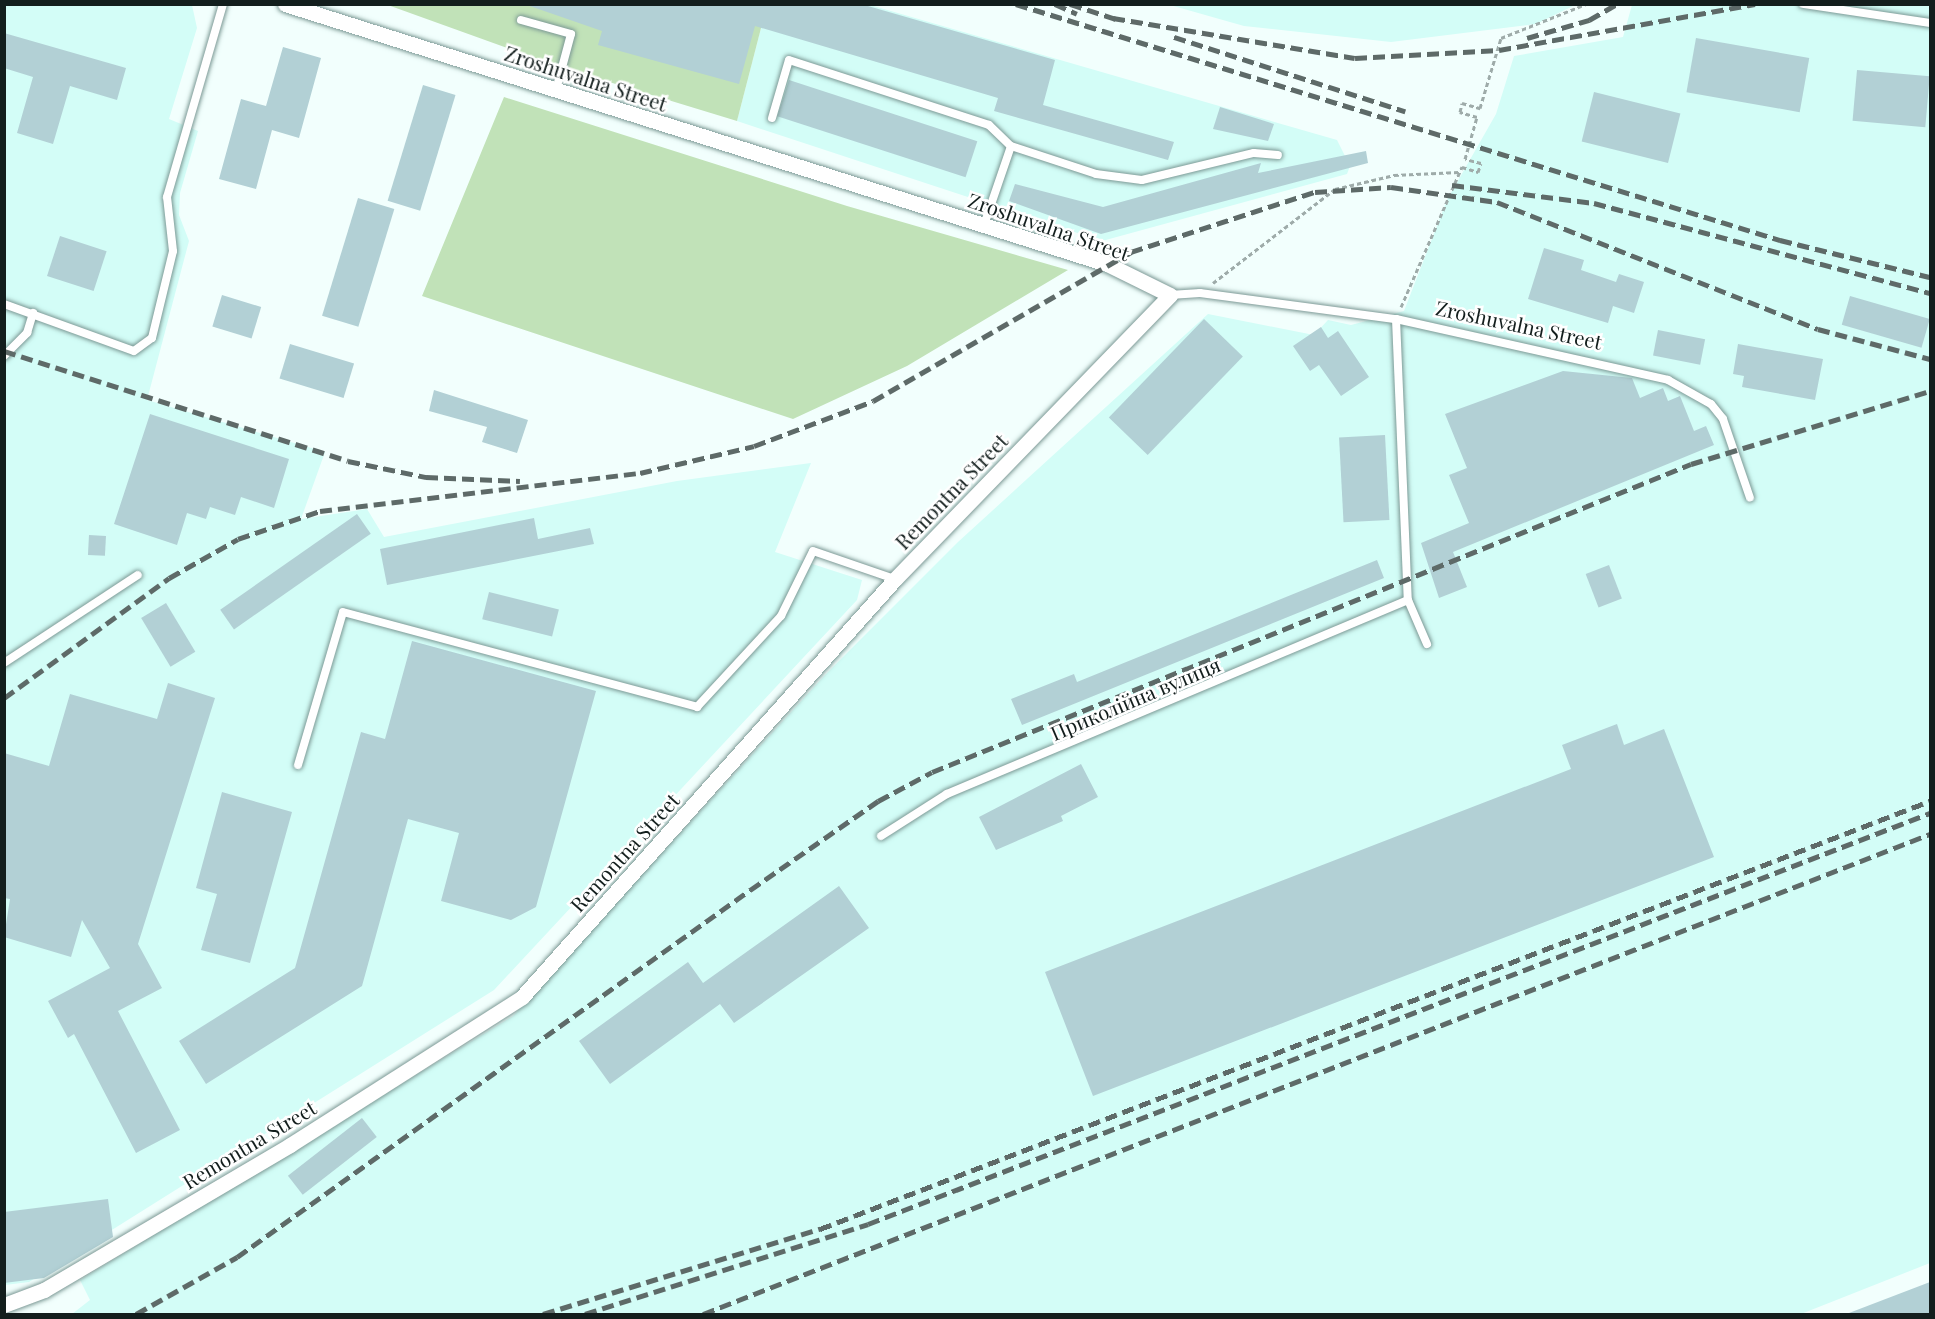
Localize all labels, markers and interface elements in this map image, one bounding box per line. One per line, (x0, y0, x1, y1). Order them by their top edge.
street label: Zroshuvalna Street (502, 40, 670, 116)
street label: Zroshuvalna Street (965, 187, 1133, 265)
street label: Zroshuvalna Street (1434, 295, 1604, 353)
street label: Remontna Street (890, 428, 1012, 554)
street label: Приколійна вулиця (1047, 651, 1223, 745)
street label: Remontna Street (564, 788, 684, 916)
street label: Remontna Street (178, 1095, 320, 1193)

